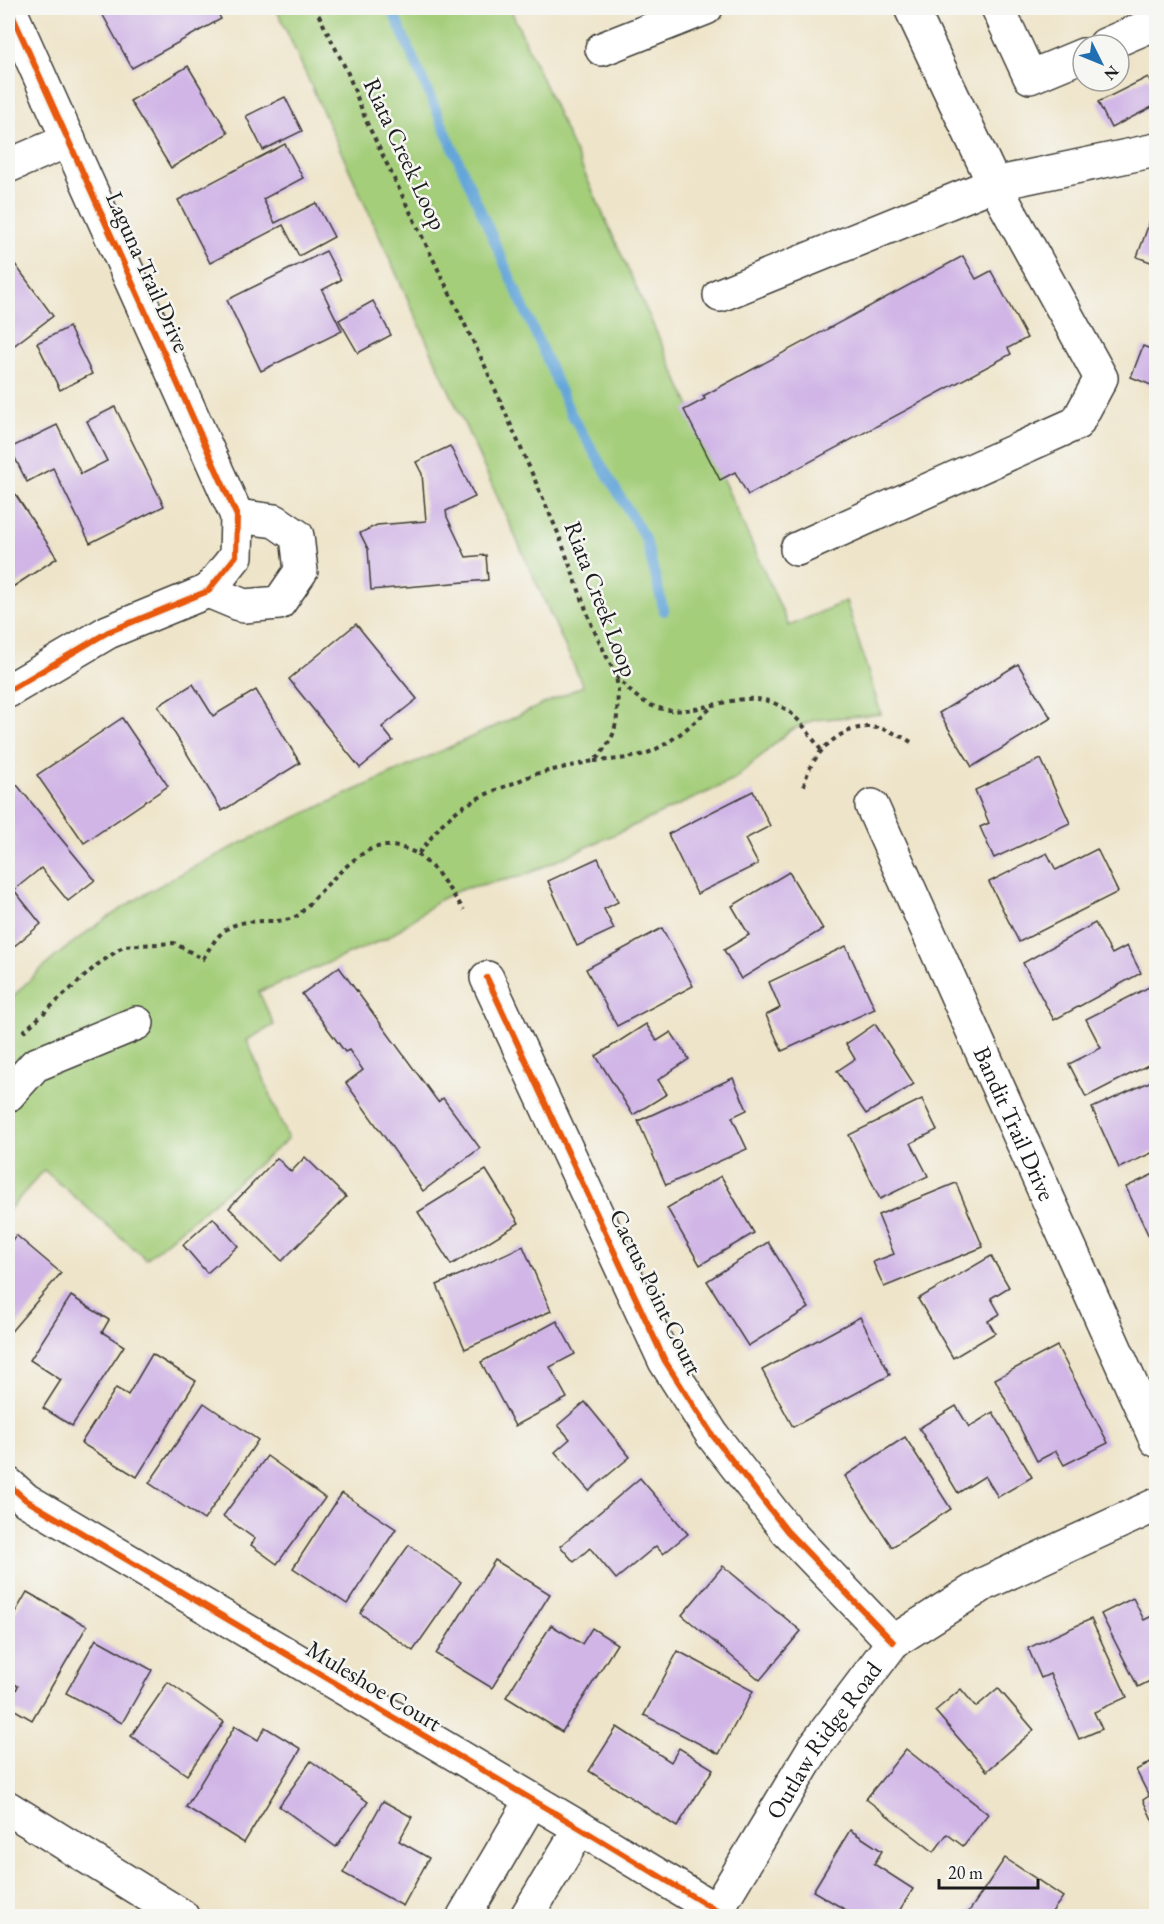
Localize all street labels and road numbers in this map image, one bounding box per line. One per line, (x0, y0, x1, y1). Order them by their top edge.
street label: Riata Creek Loop (357, 73, 454, 235)
street label: Laguna Trail Drive (99, 187, 198, 357)
street label: Riata Creek Loop (558, 517, 645, 681)
street label: Bandit Trail Drive (967, 1041, 1063, 1205)
street label: Cactus Point Court (603, 1204, 710, 1380)
street label: Muleshoe Court (301, 1633, 448, 1738)
street label: Outlaw Ridge Road (759, 1654, 889, 1825)

